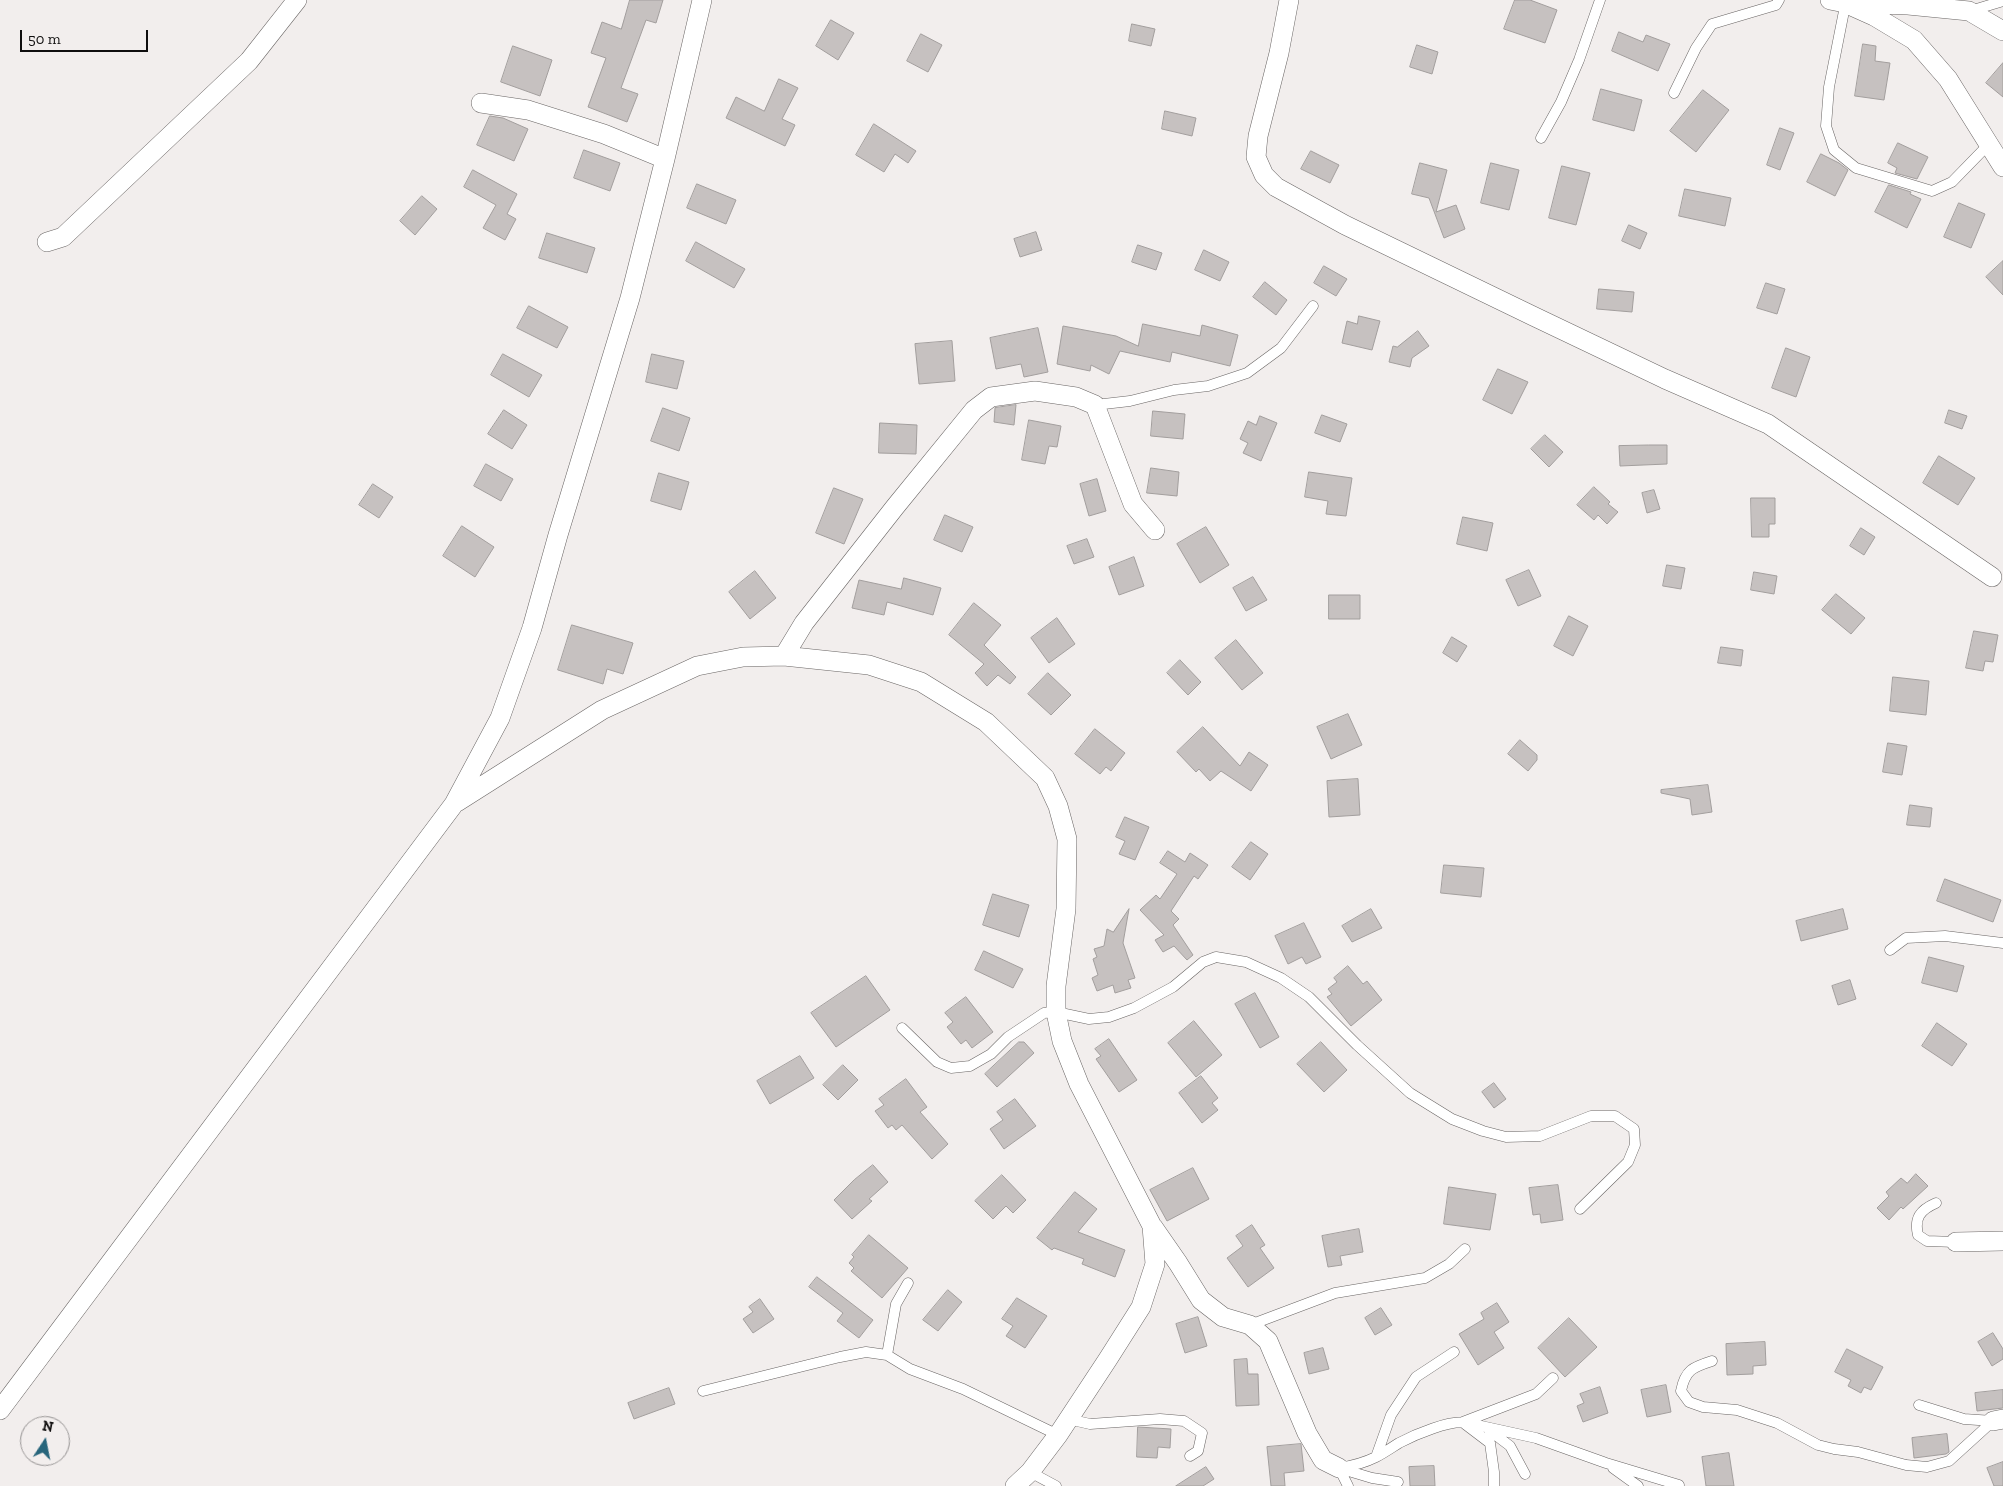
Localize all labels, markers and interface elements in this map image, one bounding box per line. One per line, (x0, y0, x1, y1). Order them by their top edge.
scale bar (22, 20, 150, 52)
text: 50 m (28, 30, 61, 48)
north arrow (20, 1416, 70, 1466)
text: N (41, 1417, 55, 1436)

